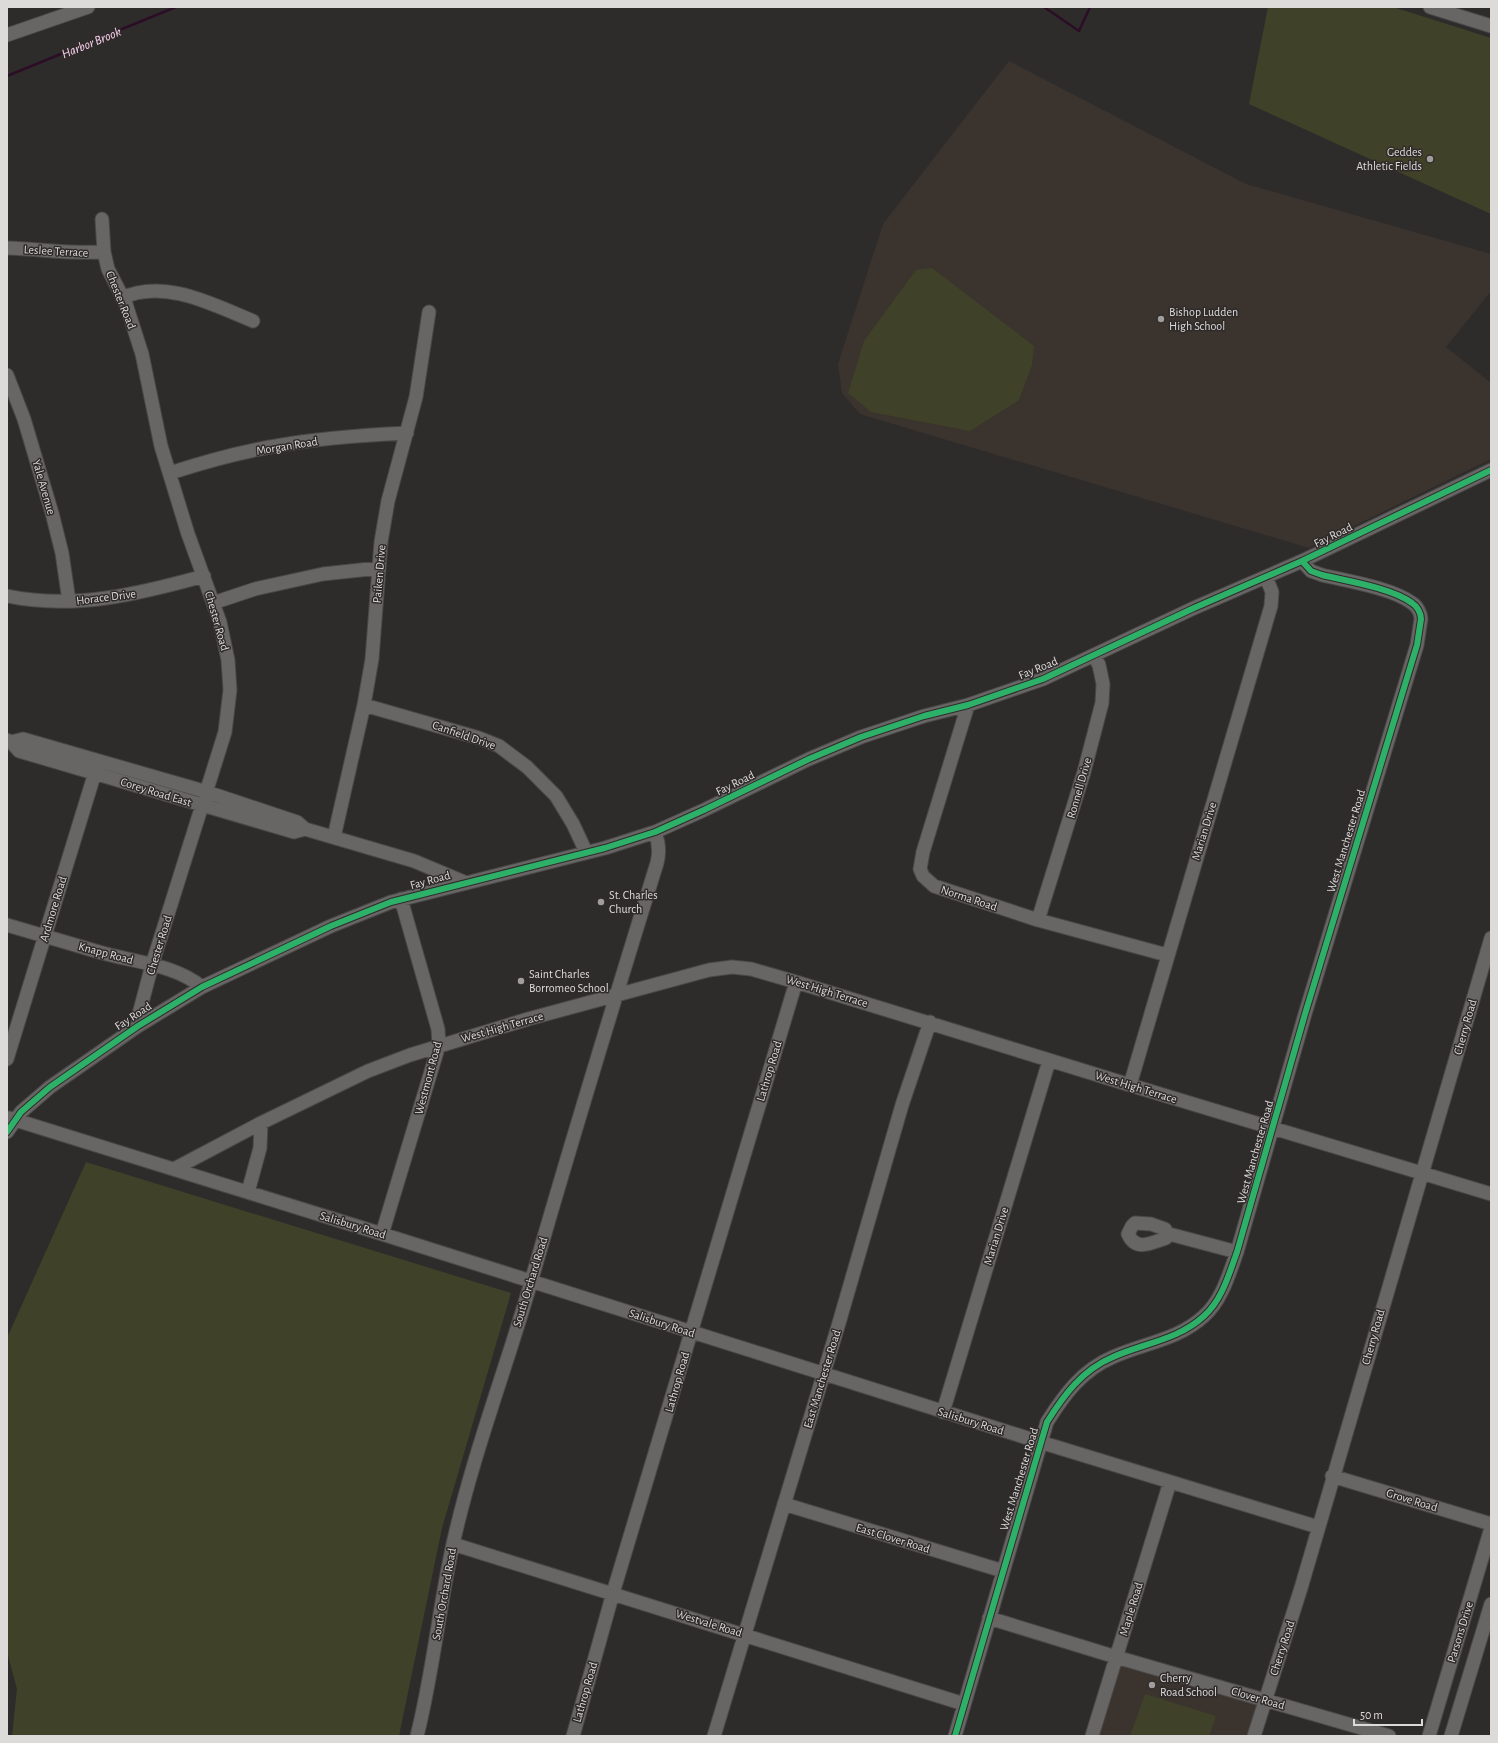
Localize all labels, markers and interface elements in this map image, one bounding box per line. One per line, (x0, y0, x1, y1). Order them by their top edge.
water label: Harbor Brook (60, 26, 123, 61)
place label: Geddes Athletic Fields (1356, 146, 1422, 172)
marker: Geddes Athletic Fields (1425, 154, 1435, 164)
street label: Leslee Terrace (23, 243, 89, 259)
street label: Chester Road (104, 269, 138, 331)
place label: Bishop Ludden High School (1169, 306, 1238, 332)
marker: Bishop Ludden High School (1156, 314, 1166, 324)
street label: Morgan Road (255, 435, 319, 457)
street label: Yale Avenue (30, 458, 58, 516)
street label: Fay Road (1312, 521, 1355, 550)
street label: Paiken Drive (370, 544, 388, 604)
street label: Horace Drive (75, 587, 137, 607)
street label: Chester Road (203, 590, 231, 652)
street label: Fay Road (1017, 655, 1060, 682)
street label: Canfield Drive (431, 719, 497, 751)
street label: Ronnell Drive (1065, 756, 1093, 820)
street label: Fay Road (714, 769, 757, 798)
street label: Corey Road East (119, 776, 193, 809)
street label: West Manchester Road (1325, 788, 1367, 894)
street label: Marian Drive (1189, 801, 1219, 861)
street label: Fay Road (409, 869, 452, 892)
street label: Ardmore Road (37, 875, 69, 943)
street label: Norma Road (939, 883, 999, 913)
place label: St. Charles Church (609, 889, 658, 915)
marker: St. Charles Church (596, 897, 606, 907)
street label: Chester Road (144, 914, 174, 976)
street label: Knapp Road (77, 940, 135, 966)
place label: Saint Charles Borromeo School (529, 968, 609, 994)
street label: West High Terrace (785, 973, 869, 1009)
marker: Saint Charles Borromeo School (516, 976, 526, 986)
street label: Cherry Road (1451, 998, 1480, 1056)
street label: Fay Road (112, 1000, 154, 1033)
street label: West High Terrace (459, 1010, 545, 1044)
street label: Westmont Road (412, 1040, 444, 1116)
street label: Lathrop Road (754, 1040, 784, 1102)
street label: West High Terrace (1094, 1069, 1178, 1105)
street label: West Manchester Road (1235, 1099, 1275, 1205)
street label: Marian Drive (981, 1206, 1011, 1266)
street label: Salisbury Road (318, 1209, 387, 1242)
street label: South Orchard Road (511, 1236, 549, 1328)
street label: Salisbury Road (627, 1307, 696, 1340)
street label: Cherry Road (1359, 1308, 1388, 1366)
street label: East Manchester Road (801, 1328, 843, 1430)
street label: Lathrop Road (663, 1350, 691, 1414)
street label: Salisbury Road (936, 1405, 1005, 1438)
street label: West Manchester Road (998, 1426, 1040, 1532)
street label: Grove Road (1385, 1487, 1439, 1513)
street label: East Clover Road (855, 1521, 931, 1555)
street label: South Orchard Road (430, 1547, 458, 1641)
street label: Maple Road (1117, 1581, 1145, 1637)
street label: Parsons Drive (1445, 1600, 1475, 1664)
street label: Westvale Road (674, 1607, 744, 1639)
street label: Cherry Road (1268, 1619, 1297, 1677)
street label: Lathrop Road (571, 1660, 599, 1724)
place label: Cherry Road School (1160, 1672, 1217, 1698)
marker: Cherry Road School (1147, 1680, 1157, 1690)
street label: Clover Road (1230, 1685, 1286, 1711)
scale bar (1354, 1701, 1422, 1727)
text: 50 m (1360, 1709, 1383, 1721)

